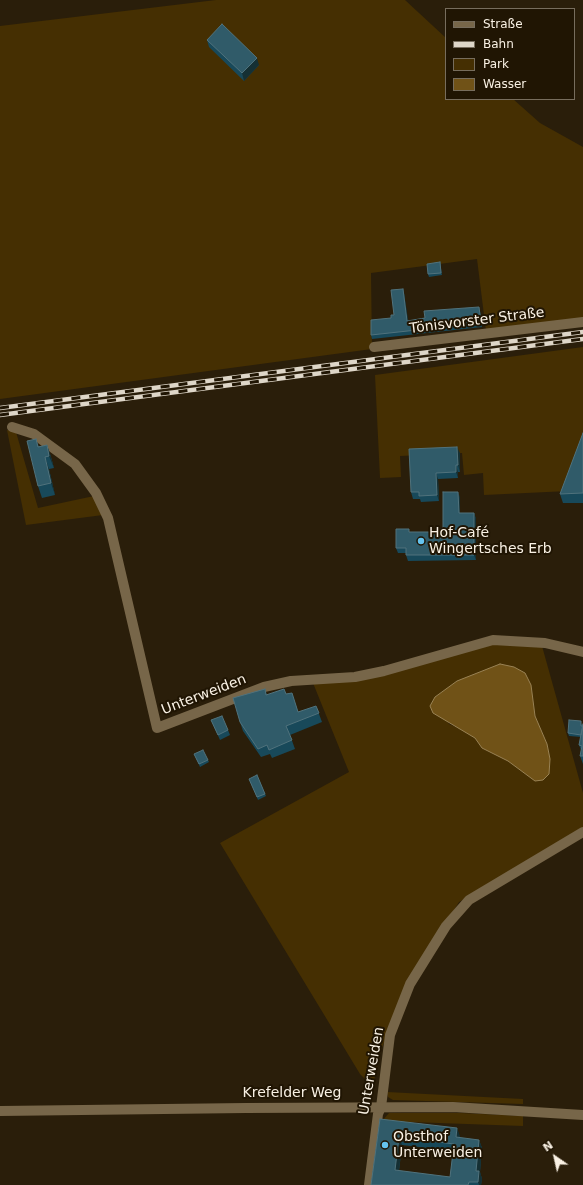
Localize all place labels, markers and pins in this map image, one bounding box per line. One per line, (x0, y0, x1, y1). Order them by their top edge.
place label: Hof-Café Wingertsches Erb (429, 525, 552, 558)
marker: Hof-Café Wingertsches Erb (416, 536, 426, 546)
place label: Obsthof Unterweiden (393, 1129, 482, 1162)
marker: Obsthof Unterweiden (380, 1140, 390, 1150)

